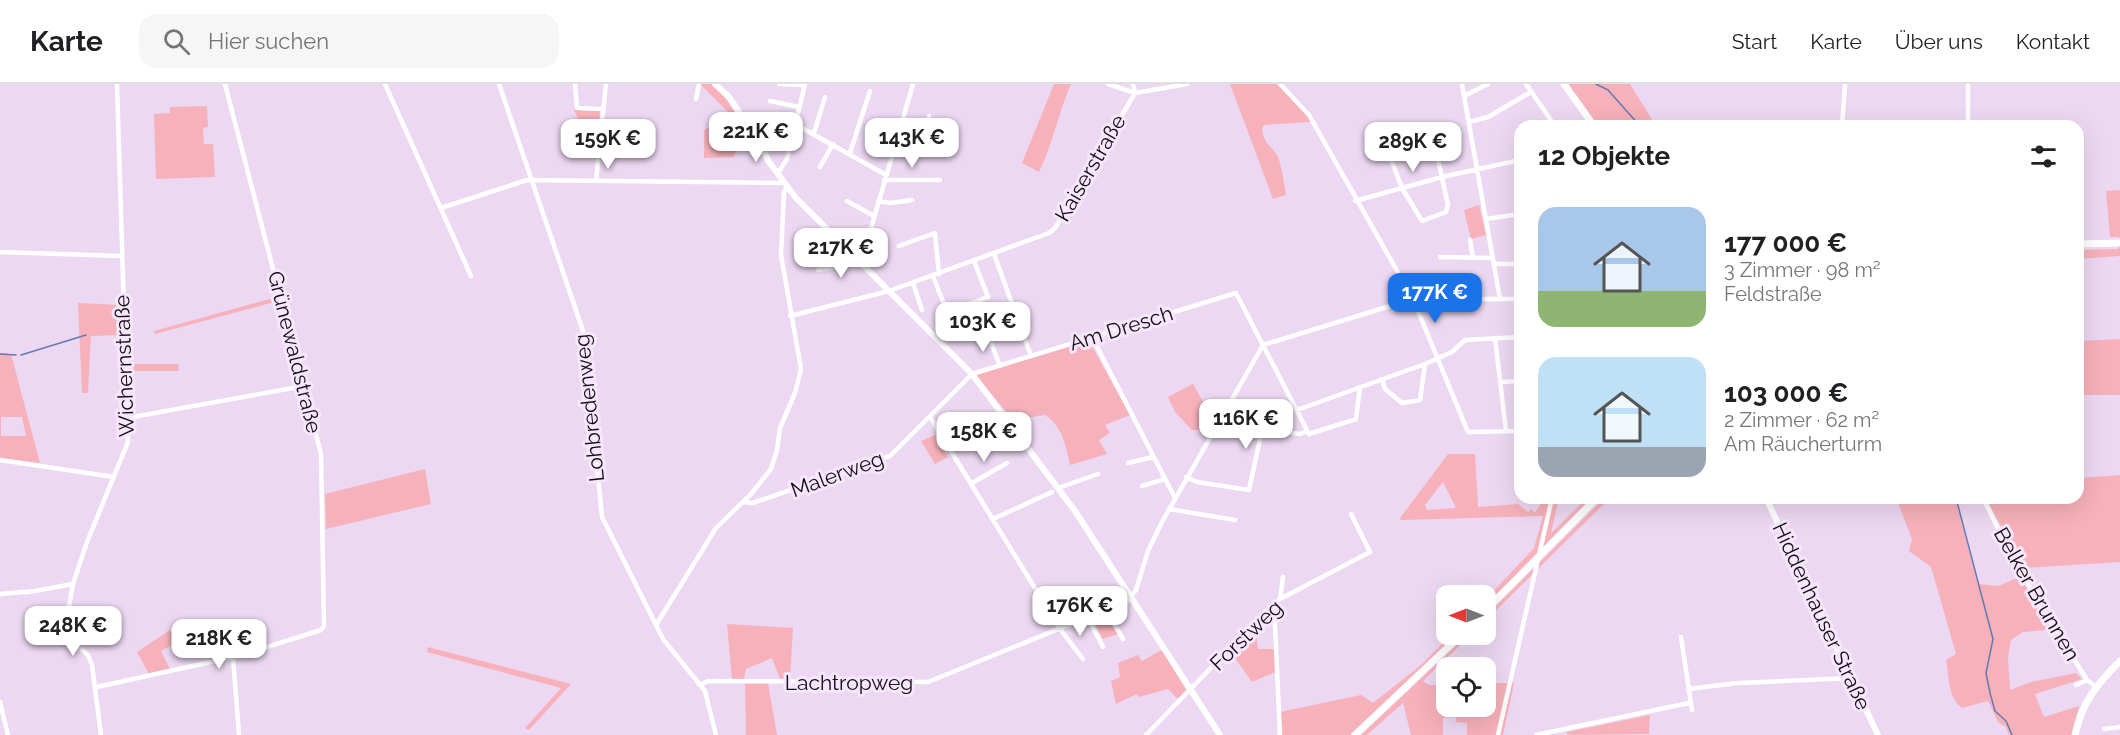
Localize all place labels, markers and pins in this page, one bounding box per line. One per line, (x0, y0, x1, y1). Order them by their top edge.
pin: 221K € (707, 112, 805, 163)
pin: 143K € (863, 118, 961, 169)
pin: 159K € (559, 119, 657, 170)
pin: 289K € (1364, 122, 1462, 173)
pin: 217K € (792, 228, 890, 279)
pin: 177K € (1386, 273, 1484, 324)
pin: 103K € (934, 302, 1032, 353)
pin: 116K € (1197, 399, 1295, 450)
pin: 158K € (935, 412, 1033, 463)
pin: 176K € (1031, 586, 1129, 637)
pin: 248K € (24, 606, 122, 657)
pin: 218K € (170, 619, 268, 670)

